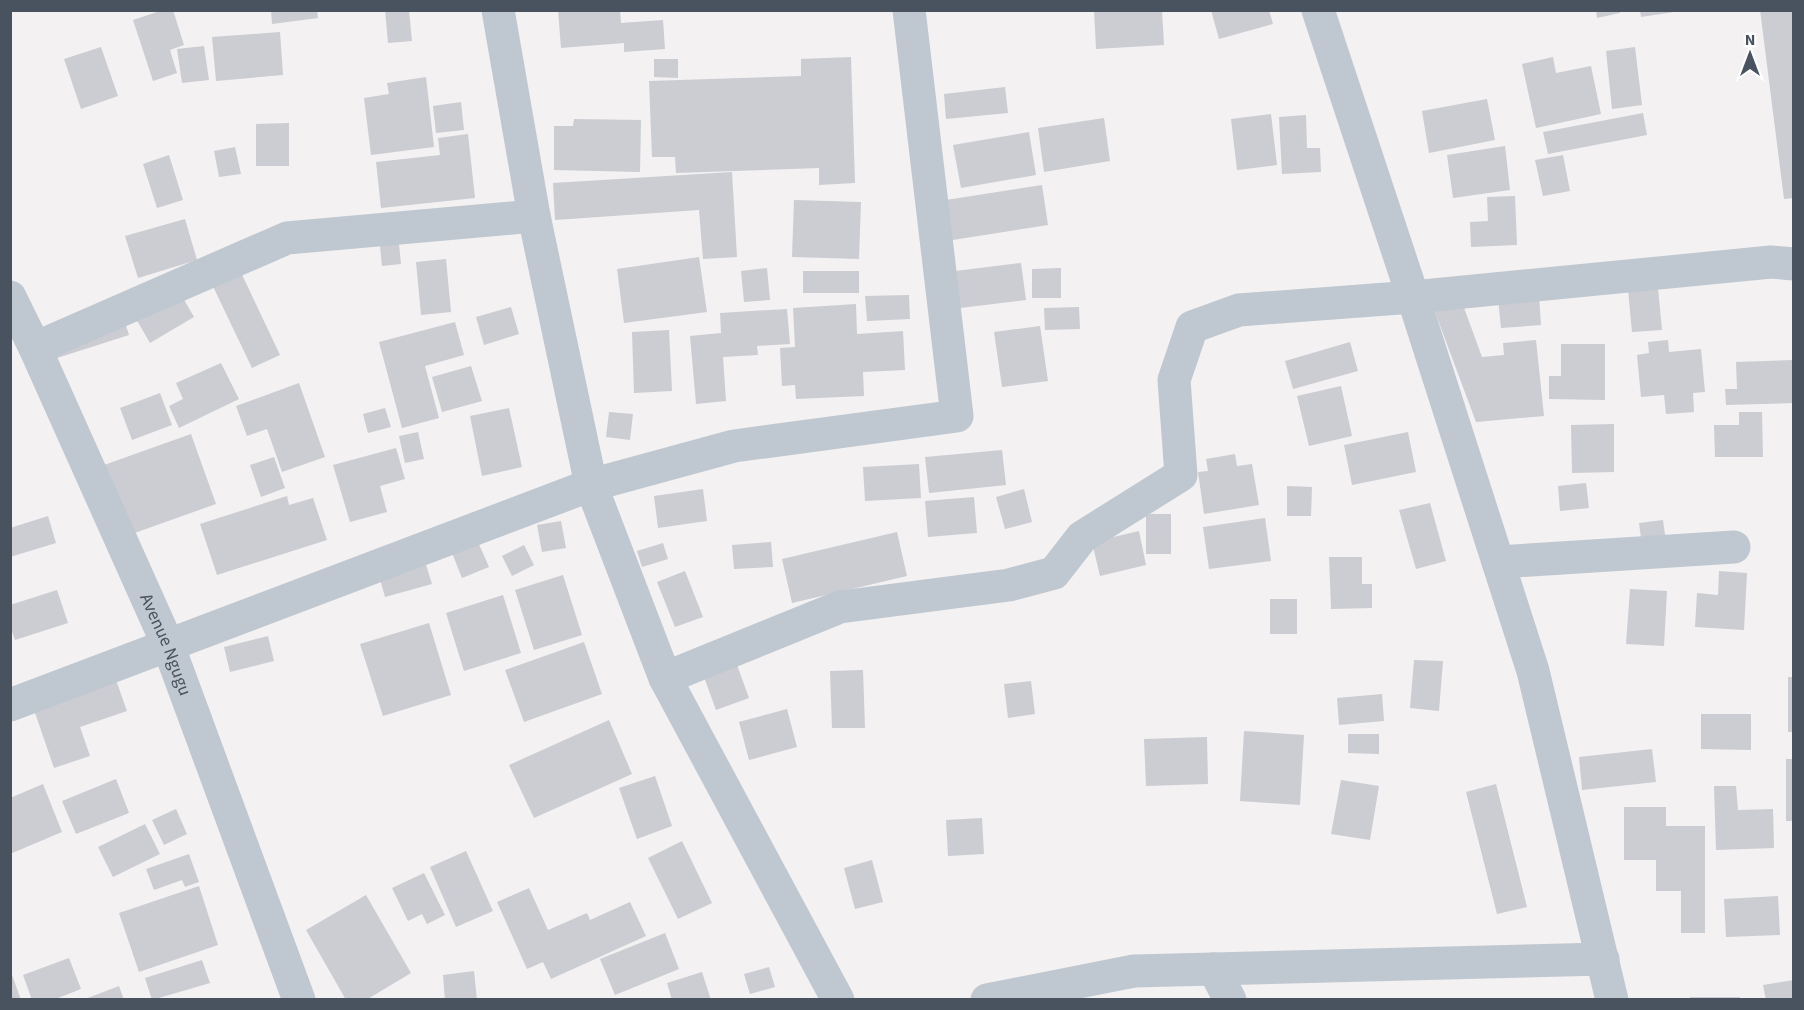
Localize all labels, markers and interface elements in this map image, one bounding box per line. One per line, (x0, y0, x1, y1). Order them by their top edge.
north arrow (1720, 24, 1780, 84)
text: N (1745, 29, 1755, 51)
street label: Avenue Ngugu (133, 589, 198, 699)

